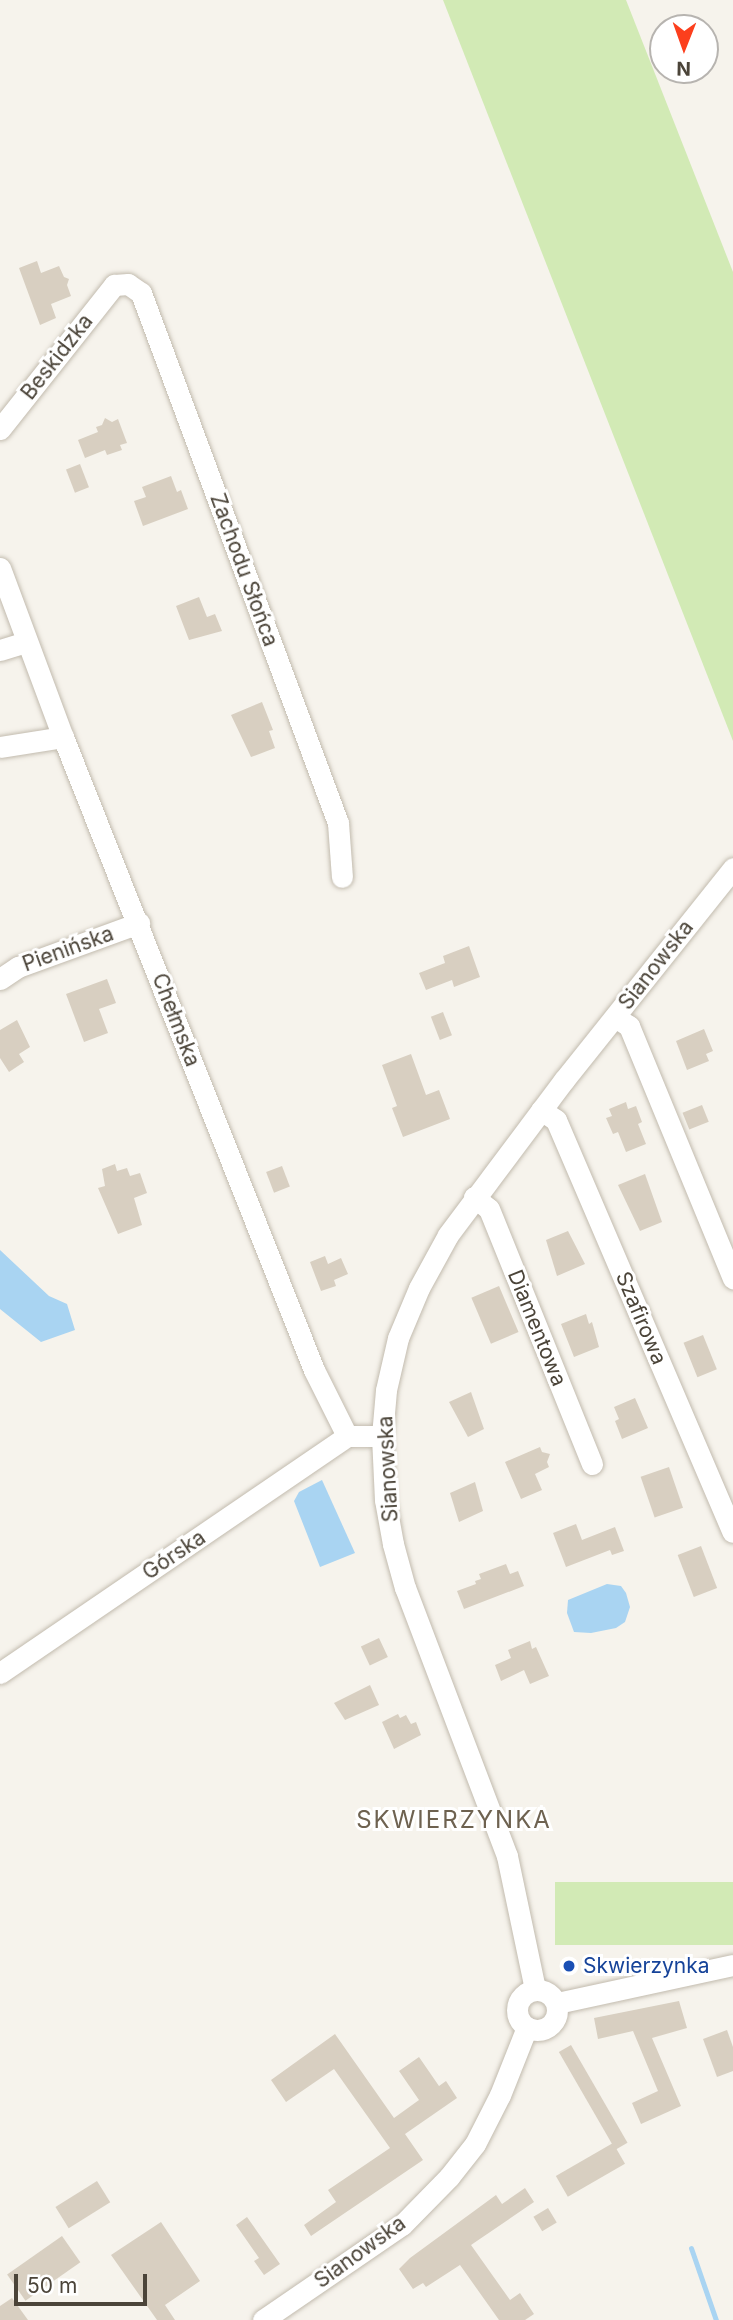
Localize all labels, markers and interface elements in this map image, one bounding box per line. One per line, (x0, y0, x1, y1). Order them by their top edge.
north arrow (649, 14, 719, 84)
text: N (676, 57, 691, 80)
street label: Beskidzka (16, 309, 98, 405)
street label: Zachodu Słońca (205, 490, 283, 650)
street label: Sianowska (613, 915, 699, 1015)
street label: Pienińska (19, 921, 117, 977)
street label: Chełmska (147, 970, 205, 1070)
street label: Diamentowa (502, 1266, 572, 1390)
street label: Szafirowa (610, 1268, 672, 1368)
street label: Sianowska (373, 1415, 403, 1523)
street label: Górska (138, 1525, 210, 1585)
district label: SKWIERZYNKA (358, 1806, 550, 1834)
place label: Skwierzynka (583, 1953, 710, 1979)
marker: Skwierzynka (561, 1958, 577, 1974)
street label: Sianowska (309, 2210, 411, 2294)
scale bar (18, 2260, 150, 2304)
text: 50 m (27, 2273, 77, 2298)

